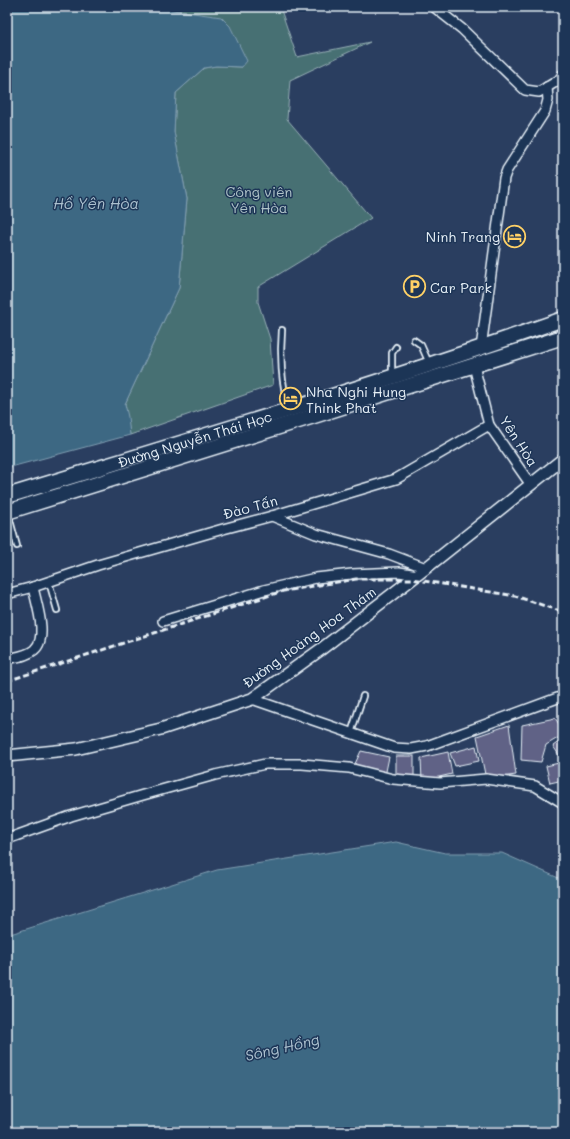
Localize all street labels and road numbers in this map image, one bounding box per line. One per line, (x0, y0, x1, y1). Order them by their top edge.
street label: Đường Nguyễn Thái Học (115, 406, 274, 471)
street label: Yên Hòa (495, 412, 543, 470)
street label: Đào Tấn (221, 491, 279, 523)
street label: Đường Hoàng Hoa Thám (238, 582, 380, 692)

